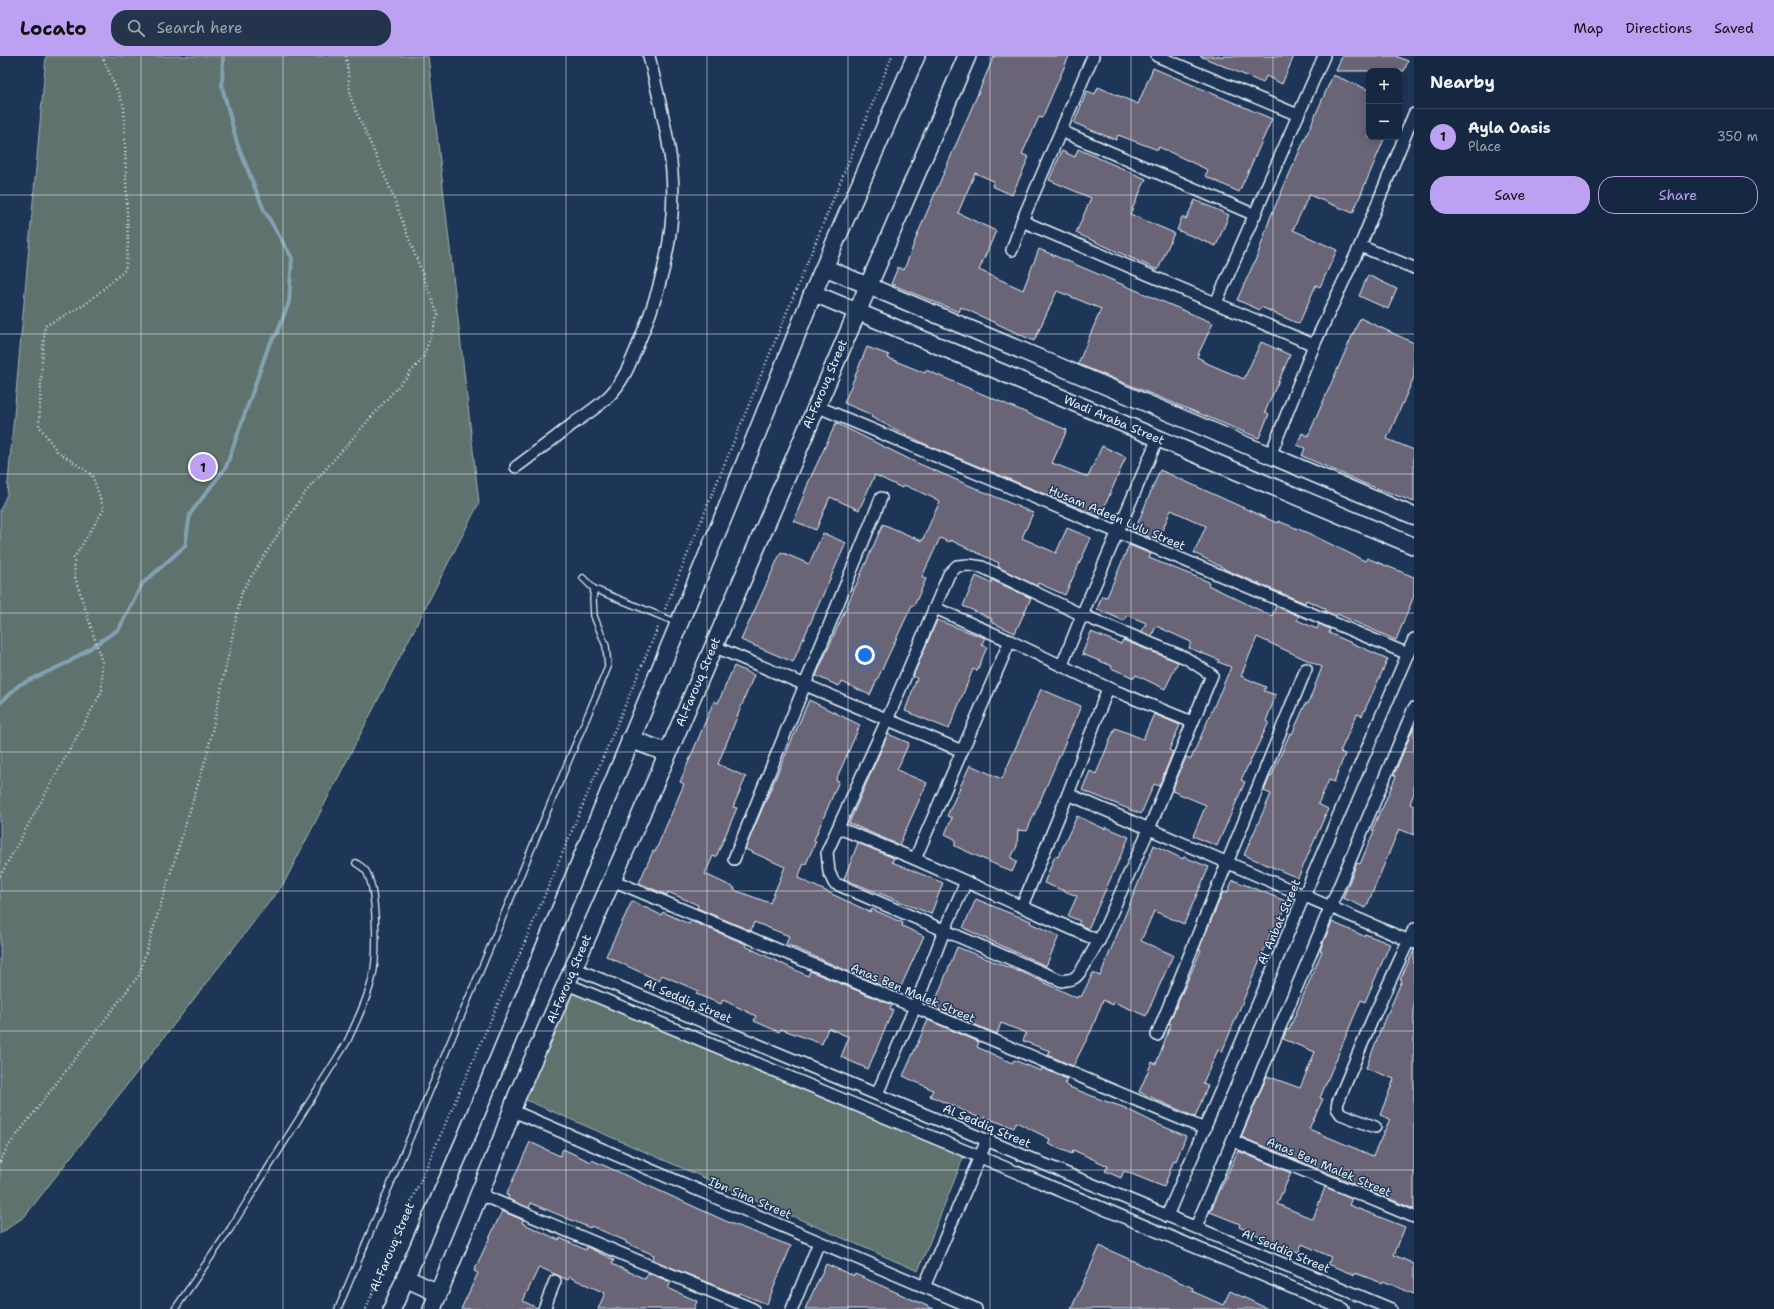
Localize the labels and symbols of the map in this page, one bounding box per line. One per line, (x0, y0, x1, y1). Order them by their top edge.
street label: Al-Farouq Street (799, 337, 851, 431)
street label: Wadi Araba Street (1061, 392, 1167, 448)
pin: 1 (190, 452, 216, 482)
street label: Husam Adeen Lulu Street (1046, 482, 1188, 554)
street label: Al-Farouq Street (672, 635, 724, 729)
your location (855, 645, 875, 665)
street label: Al Anbat Street (1254, 877, 1304, 967)
street label: Al-Farouq Street (543, 932, 595, 1026)
street label: Anas Ben Malek Street (848, 959, 978, 1027)
street label: Al Seddiq Street (641, 975, 735, 1027)
street label: Al Seddiq Street (940, 1100, 1034, 1152)
street label: Anas Ben Malek Street (1264, 1133, 1394, 1201)
street label: Ibn Sina Street (706, 1173, 794, 1223)
street label: Al-Farouq Street (366, 1200, 418, 1294)
street label: Al Seddiq Street (1239, 1225, 1333, 1277)

